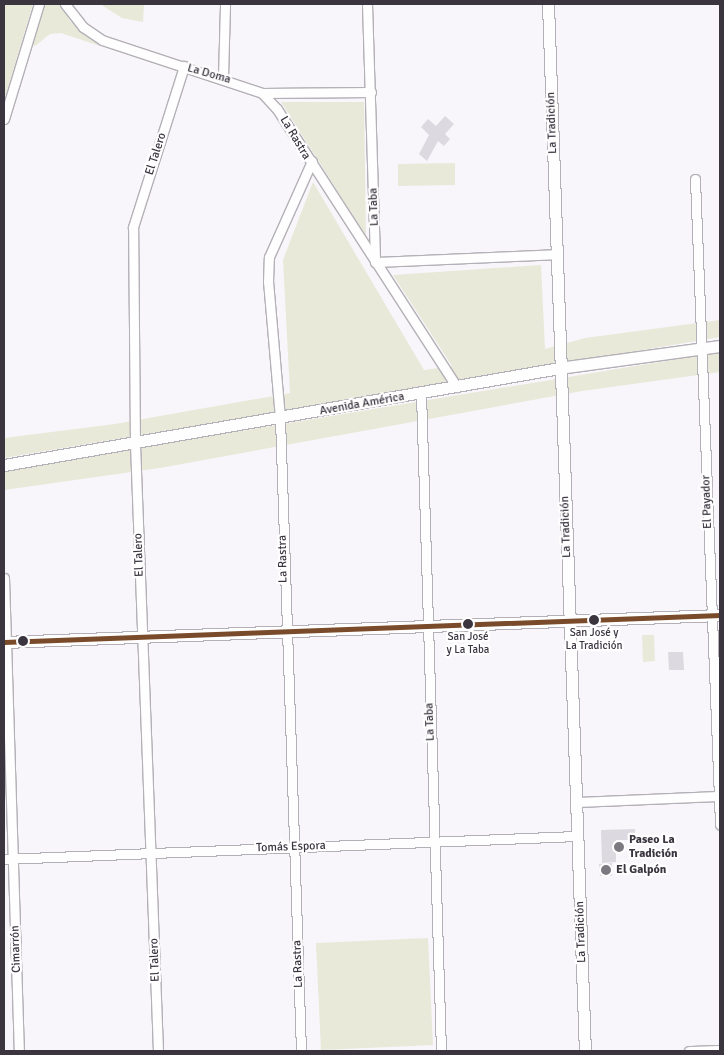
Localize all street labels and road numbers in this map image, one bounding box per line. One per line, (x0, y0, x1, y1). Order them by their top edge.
street label: La Doma (186, 61, 232, 87)
street label: La Tradición (544, 92, 560, 154)
street label: La Rastra (276, 114, 314, 162)
street label: El Talero (142, 131, 170, 177)
street label: La Taba (366, 188, 382, 226)
street label: Avenida América (318, 389, 406, 419)
street label: El Payador (699, 475, 715, 529)
street label: La Tradición (558, 496, 574, 558)
street label: El Talero (131, 533, 147, 577)
street label: La Rastra (275, 535, 291, 583)
street label: La Taba (422, 703, 438, 741)
street label: Tomás Espora (256, 839, 326, 855)
street label: La Tradición (573, 901, 589, 963)
street label: Cimarrón (8, 925, 24, 973)
street label: El Talero (147, 938, 163, 982)
street label: La Rastra (290, 940, 306, 988)

